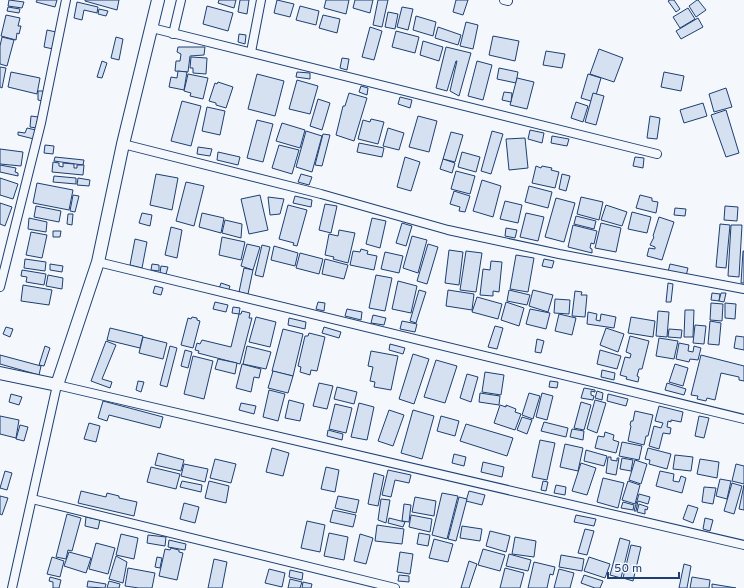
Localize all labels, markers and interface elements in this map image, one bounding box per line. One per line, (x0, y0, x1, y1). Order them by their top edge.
scale bar (608, 554, 679, 580)
text: 50 m (614, 561, 642, 577)

